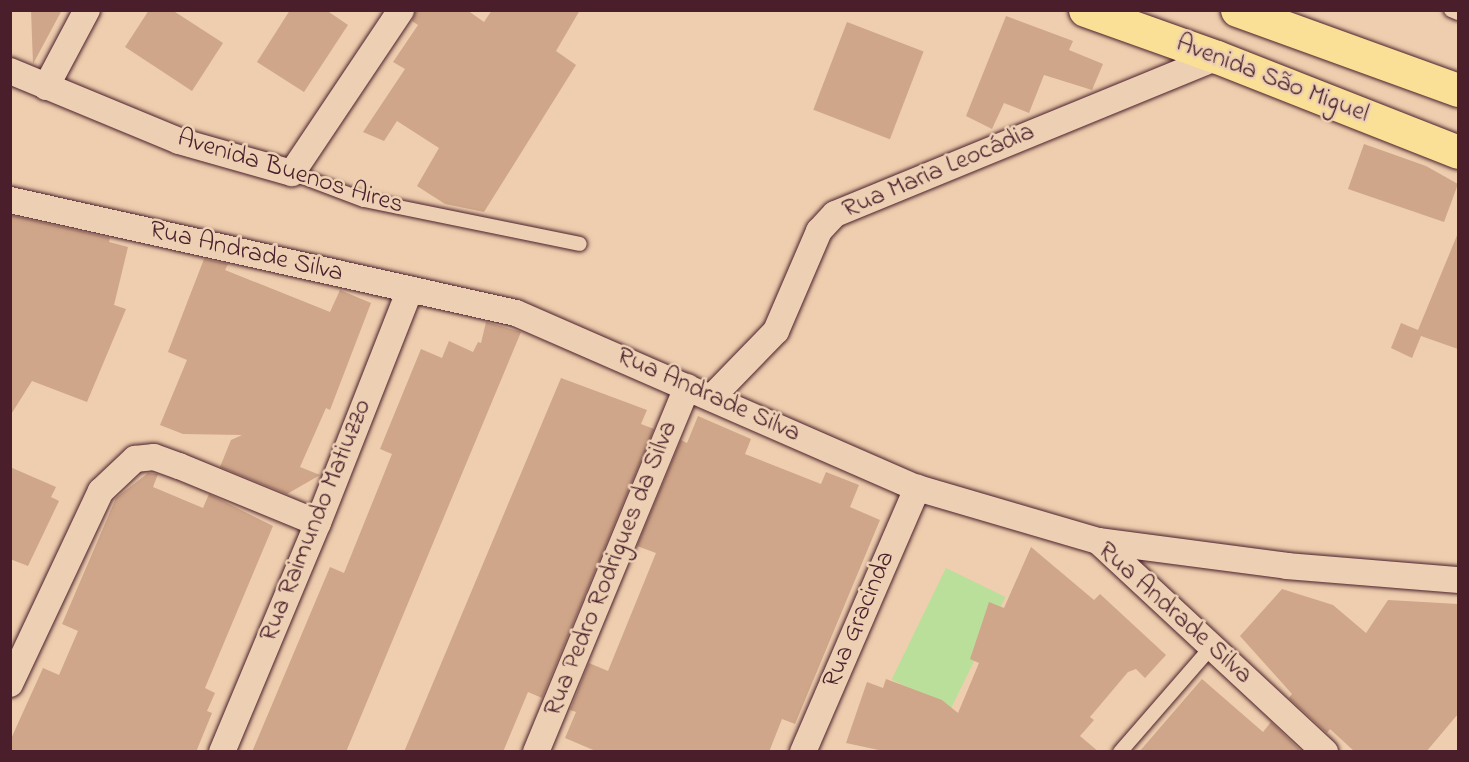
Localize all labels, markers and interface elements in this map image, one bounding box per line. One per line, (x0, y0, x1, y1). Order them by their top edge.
street label: Avenida São Miguel (1171, 29, 1373, 131)
street label: Rua Maria Leocádia (838, 117, 1040, 227)
street label: Avenida Buenos Aires (173, 124, 407, 222)
street label: Rua Andrade Silva (146, 216, 346, 290)
street label: Rua Andrade Silva (611, 342, 805, 450)
street label: Rua Raimundo Matiuzzo (254, 395, 380, 647)
street label: Rua Pedro Rodrigues da Silva (538, 417, 686, 721)
street label: Rua Andrade Silva (1090, 536, 1258, 692)
street label: Rua Gracinda (817, 547, 903, 693)

